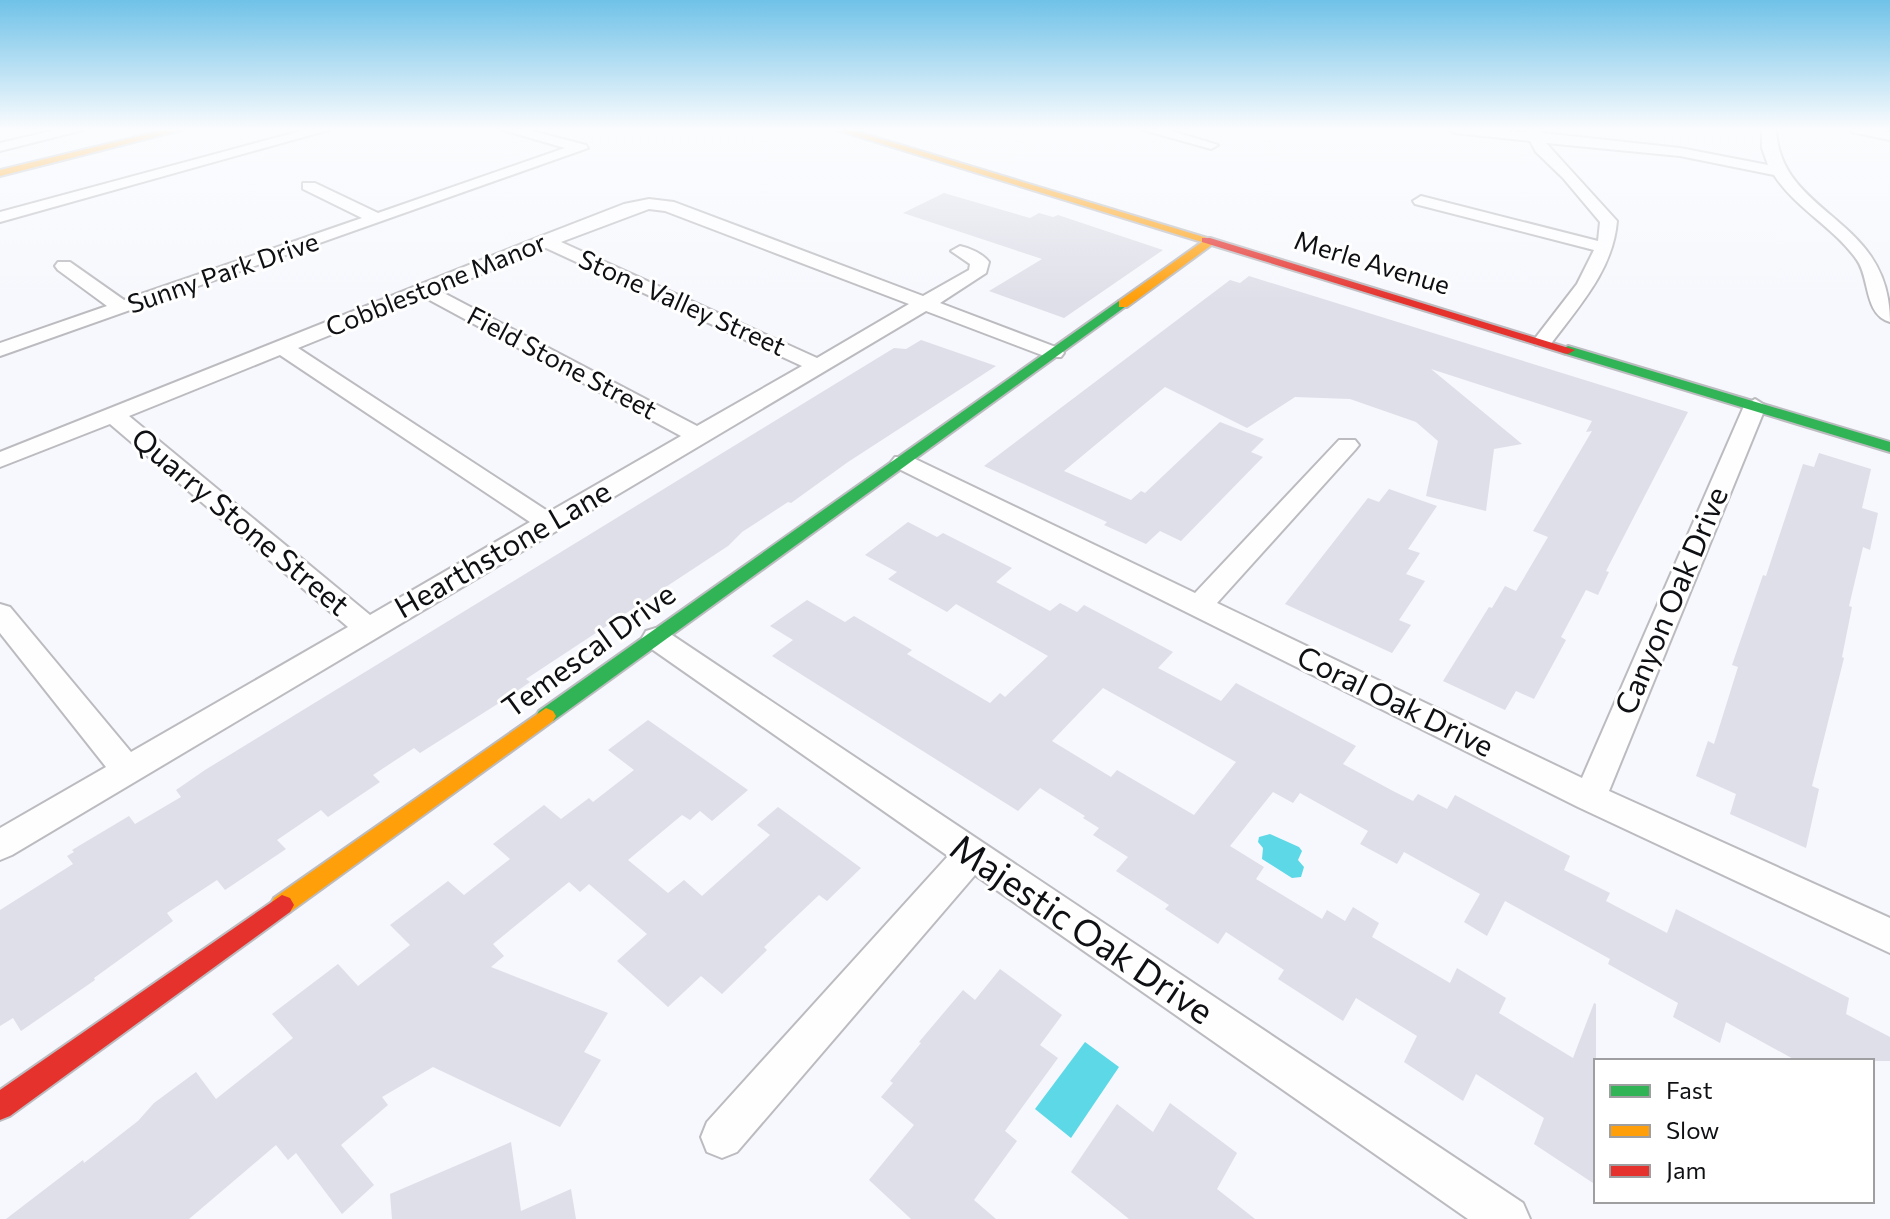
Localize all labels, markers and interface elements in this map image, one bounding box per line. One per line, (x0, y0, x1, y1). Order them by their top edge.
street label: Merle Avenue (1291, 223, 1454, 300)
street label: Sunny Park Drive (123, 224, 322, 319)
street label: Cobblestone Manor (321, 225, 550, 342)
street label: Stone Valley Street (574, 242, 791, 361)
street label: Field Stone Street (463, 299, 663, 425)
street label: Quarry Stone Street (125, 418, 358, 622)
street label: Hearthstone Lane (387, 471, 617, 625)
street label: Canyon Oak Drive (1605, 481, 1734, 719)
street label: Temescal Drive (494, 574, 681, 724)
street label: Coral Oak Drive (1292, 636, 1500, 763)
street label: Majestic Oak Drive (943, 823, 1223, 1032)
legend (1594, 1059, 1874, 1203)
text: Fast (1666, 1075, 1713, 1104)
text: Slow (1666, 1115, 1719, 1144)
text: Jam (1666, 1155, 1706, 1184)

